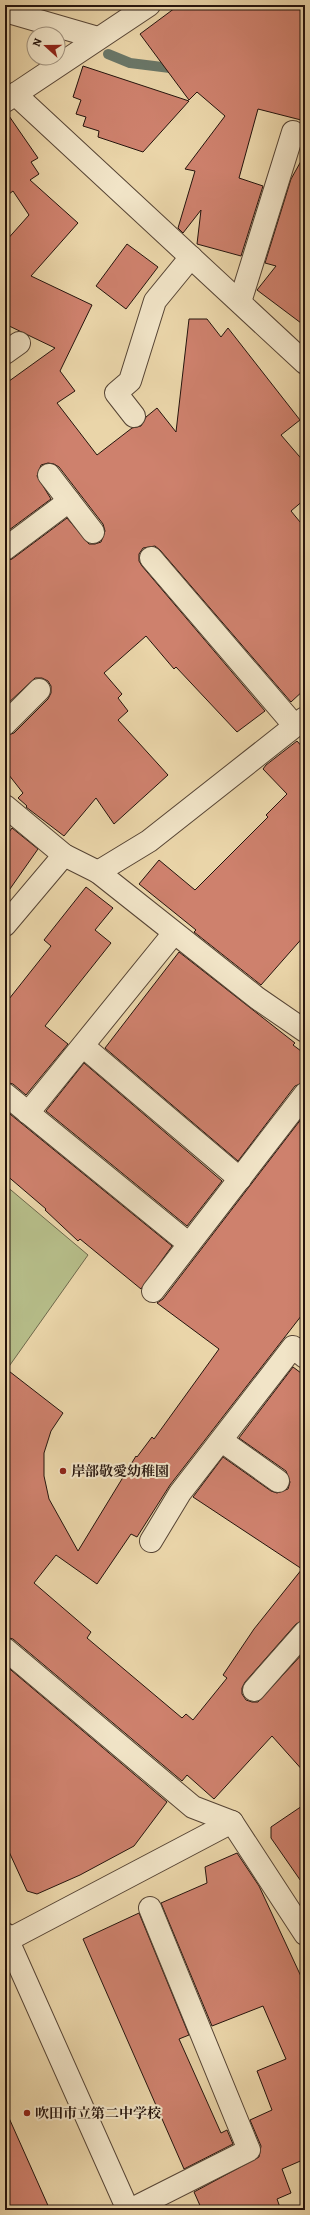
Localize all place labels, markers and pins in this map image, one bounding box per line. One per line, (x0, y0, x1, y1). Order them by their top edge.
place label: 岸部敬愛幼稚園 (71, 1462, 169, 1481)
marker: 岸部敬愛幼稚園 (58, 1466, 68, 1476)
place label: 吹田市立第二中学校 (35, 2104, 161, 2123)
marker: 吹田市立第二中学校 (22, 2108, 32, 2118)

